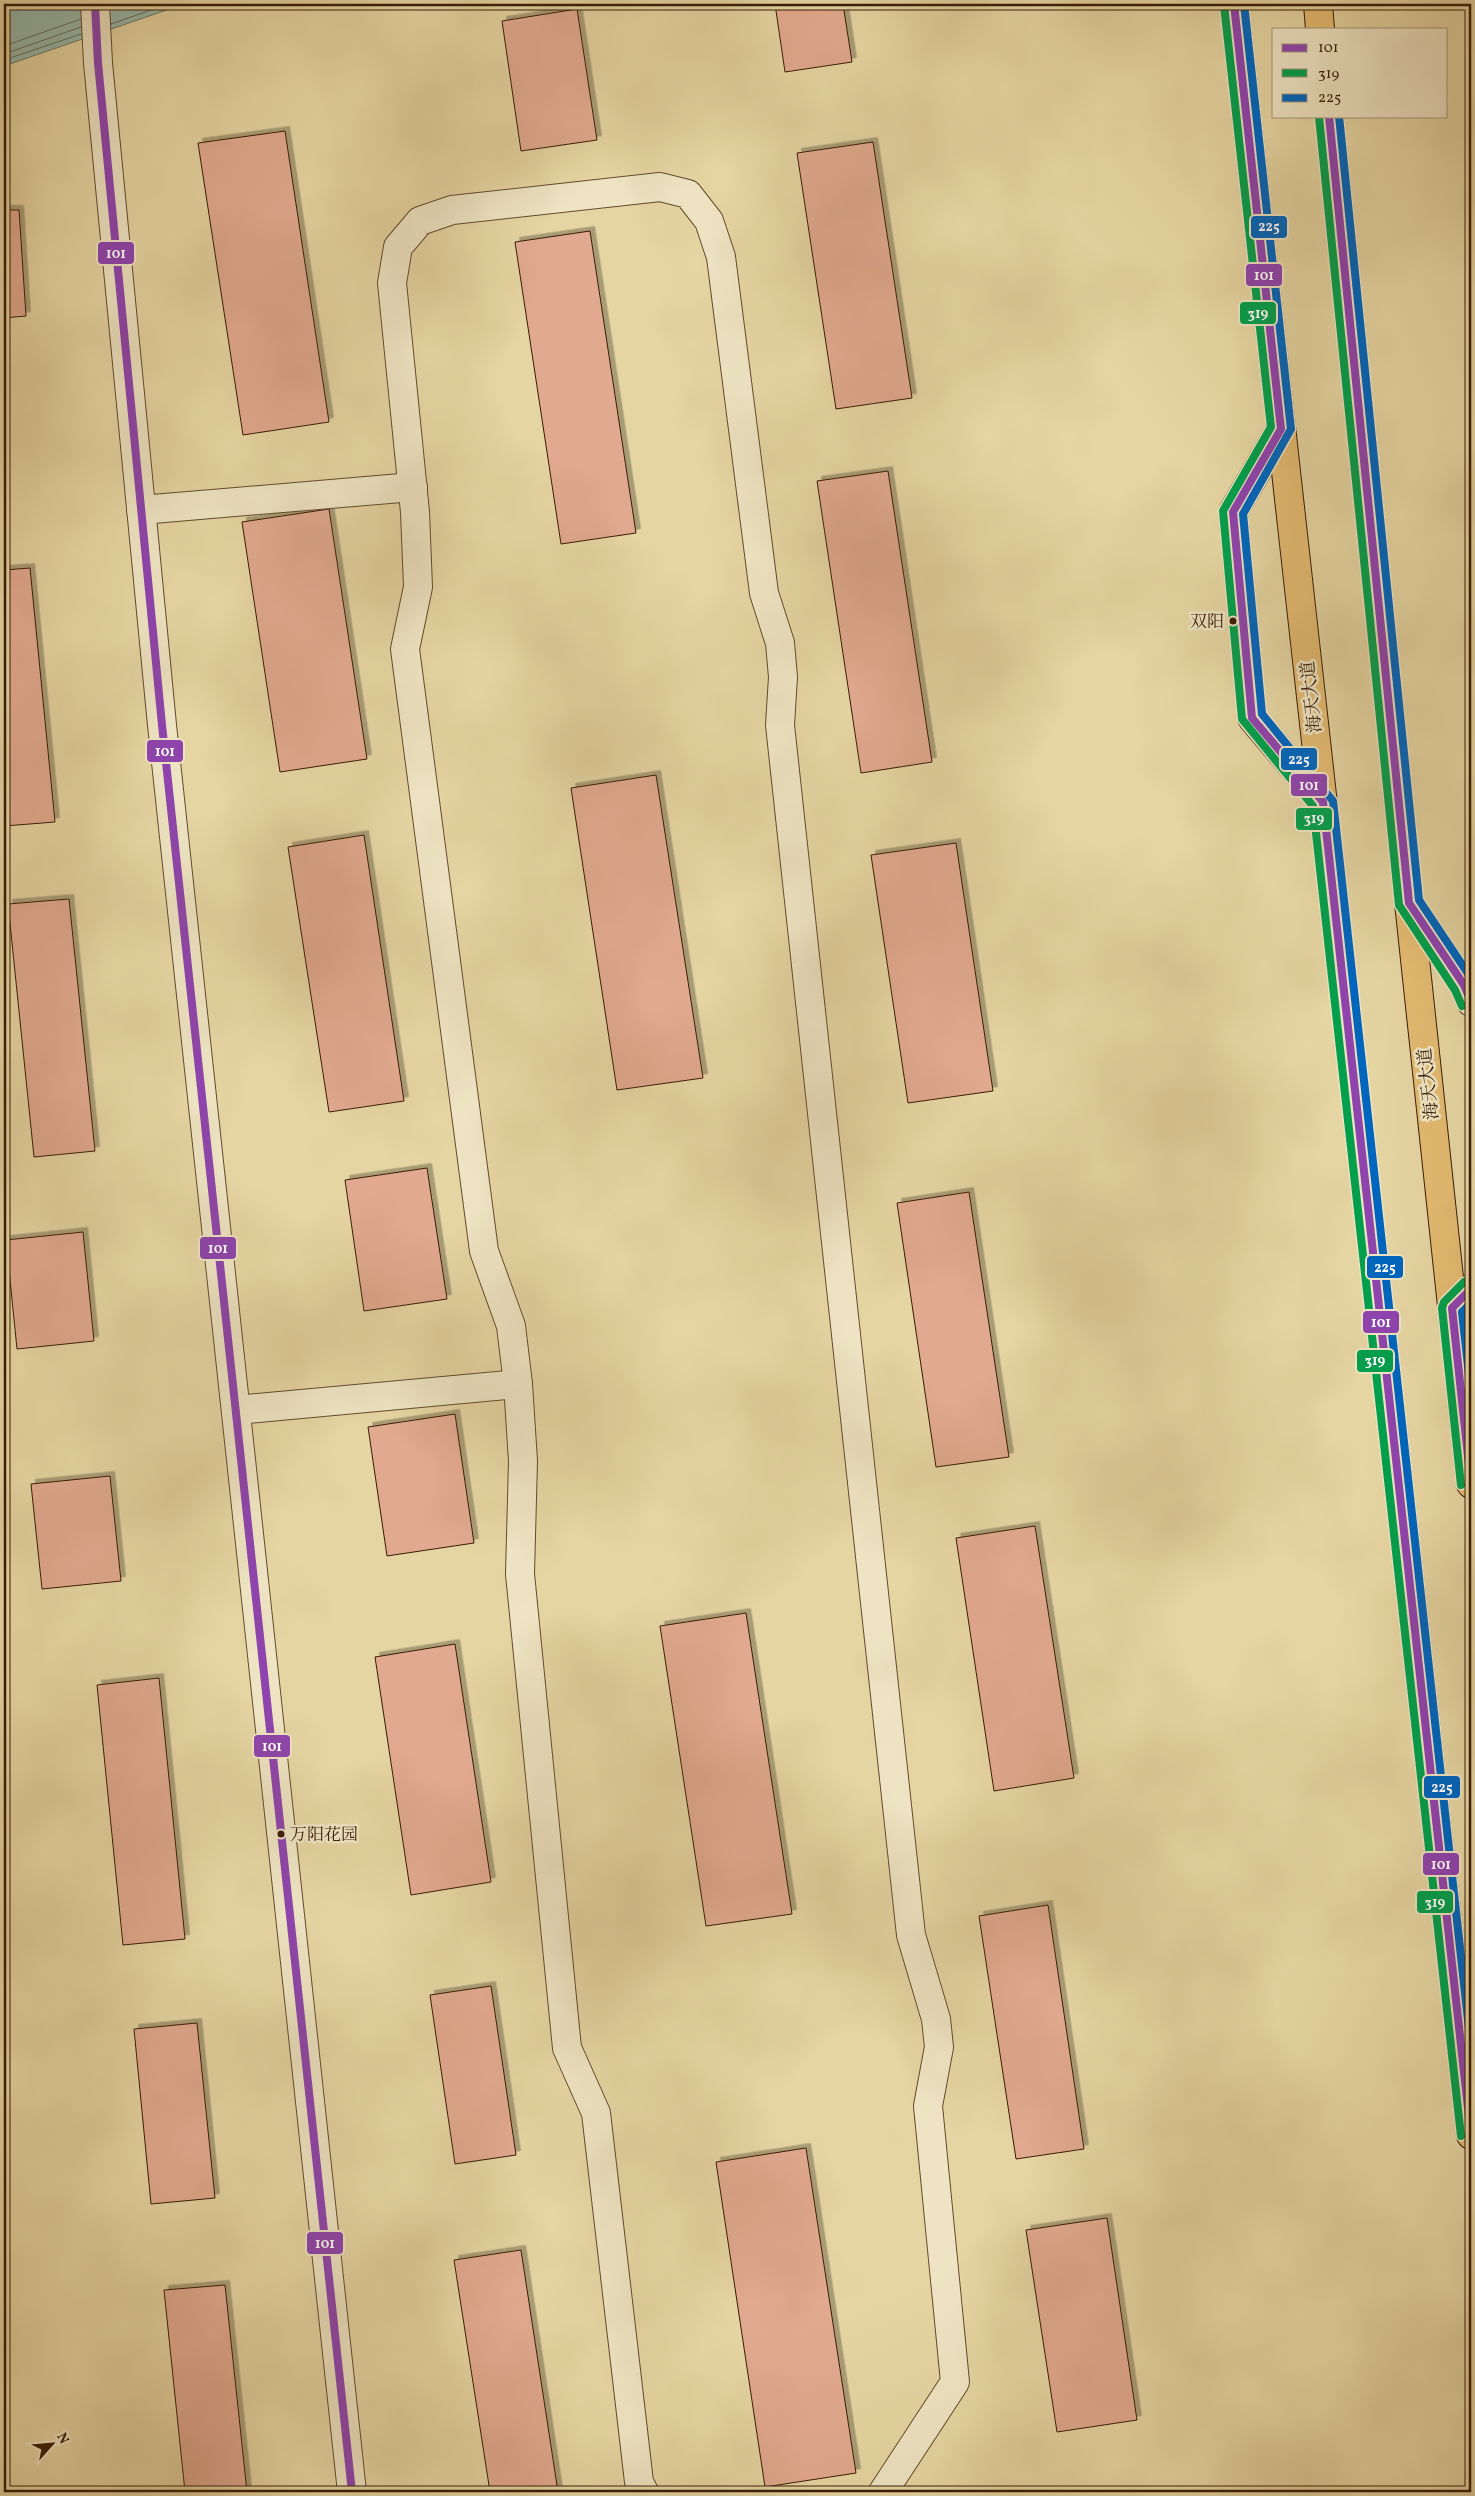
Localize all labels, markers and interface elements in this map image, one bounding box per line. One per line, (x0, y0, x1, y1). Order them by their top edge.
legend (1272, 28, 1448, 118)
text: 101 (1318, 38, 1339, 59)
text: 319 (1318, 64, 1340, 85)
text: 225 (1318, 88, 1341, 109)
line badge: 225 (1250, 215, 1288, 239)
text: 225 (1258, 218, 1280, 237)
line badge: 101 (97, 241, 135, 265)
text: 101 (106, 245, 126, 264)
line badge: 101 (1245, 263, 1283, 287)
text: 101 (1254, 267, 1274, 286)
line badge: 319 (1239, 301, 1277, 325)
text: 319 (1248, 305, 1269, 324)
place label: 双阳 (1190, 611, 1224, 634)
marker: 双阳 (1228, 616, 1238, 626)
street label: 海天大道 (1296, 660, 1329, 734)
line badge: 101 (146, 739, 184, 763)
text: 101 (155, 743, 175, 762)
line badge: 225 (1280, 747, 1318, 771)
text: 225 (1288, 751, 1310, 770)
line badge: 101 (1290, 773, 1328, 797)
text: 101 (1299, 777, 1319, 796)
line badge: 319 (1295, 807, 1333, 831)
text: 319 (1304, 810, 1325, 829)
street label: 海天大道 (1413, 1047, 1446, 1121)
line badge: 101 (199, 1236, 237, 1260)
text: 101 (208, 1240, 228, 1259)
line badge: 225 (1366, 1255, 1404, 1279)
text: 225 (1374, 1259, 1396, 1278)
line badge: 101 (1362, 1310, 1400, 1334)
text: 101 (1371, 1314, 1391, 1333)
line badge: 319 (1356, 1349, 1394, 1373)
text: 319 (1365, 1352, 1386, 1371)
line badge: 101 (253, 1734, 291, 1758)
text: 101 (262, 1738, 282, 1757)
line badge: 225 (1423, 1775, 1461, 1799)
text: 225 (1431, 1779, 1453, 1798)
place label: 万阳花园 (290, 1824, 358, 1847)
marker: 万阳花园 (276, 1829, 286, 1839)
line badge: 101 (1422, 1852, 1460, 1876)
text: 101 (1431, 1856, 1451, 1875)
line badge: 319 (1416, 1890, 1454, 1914)
text: 319 (1425, 1894, 1446, 1913)
line badge: 101 (306, 2231, 344, 2255)
text: 101 (315, 2235, 335, 2254)
north arrow (28, 2418, 78, 2468)
text: N (51, 2430, 73, 2448)

